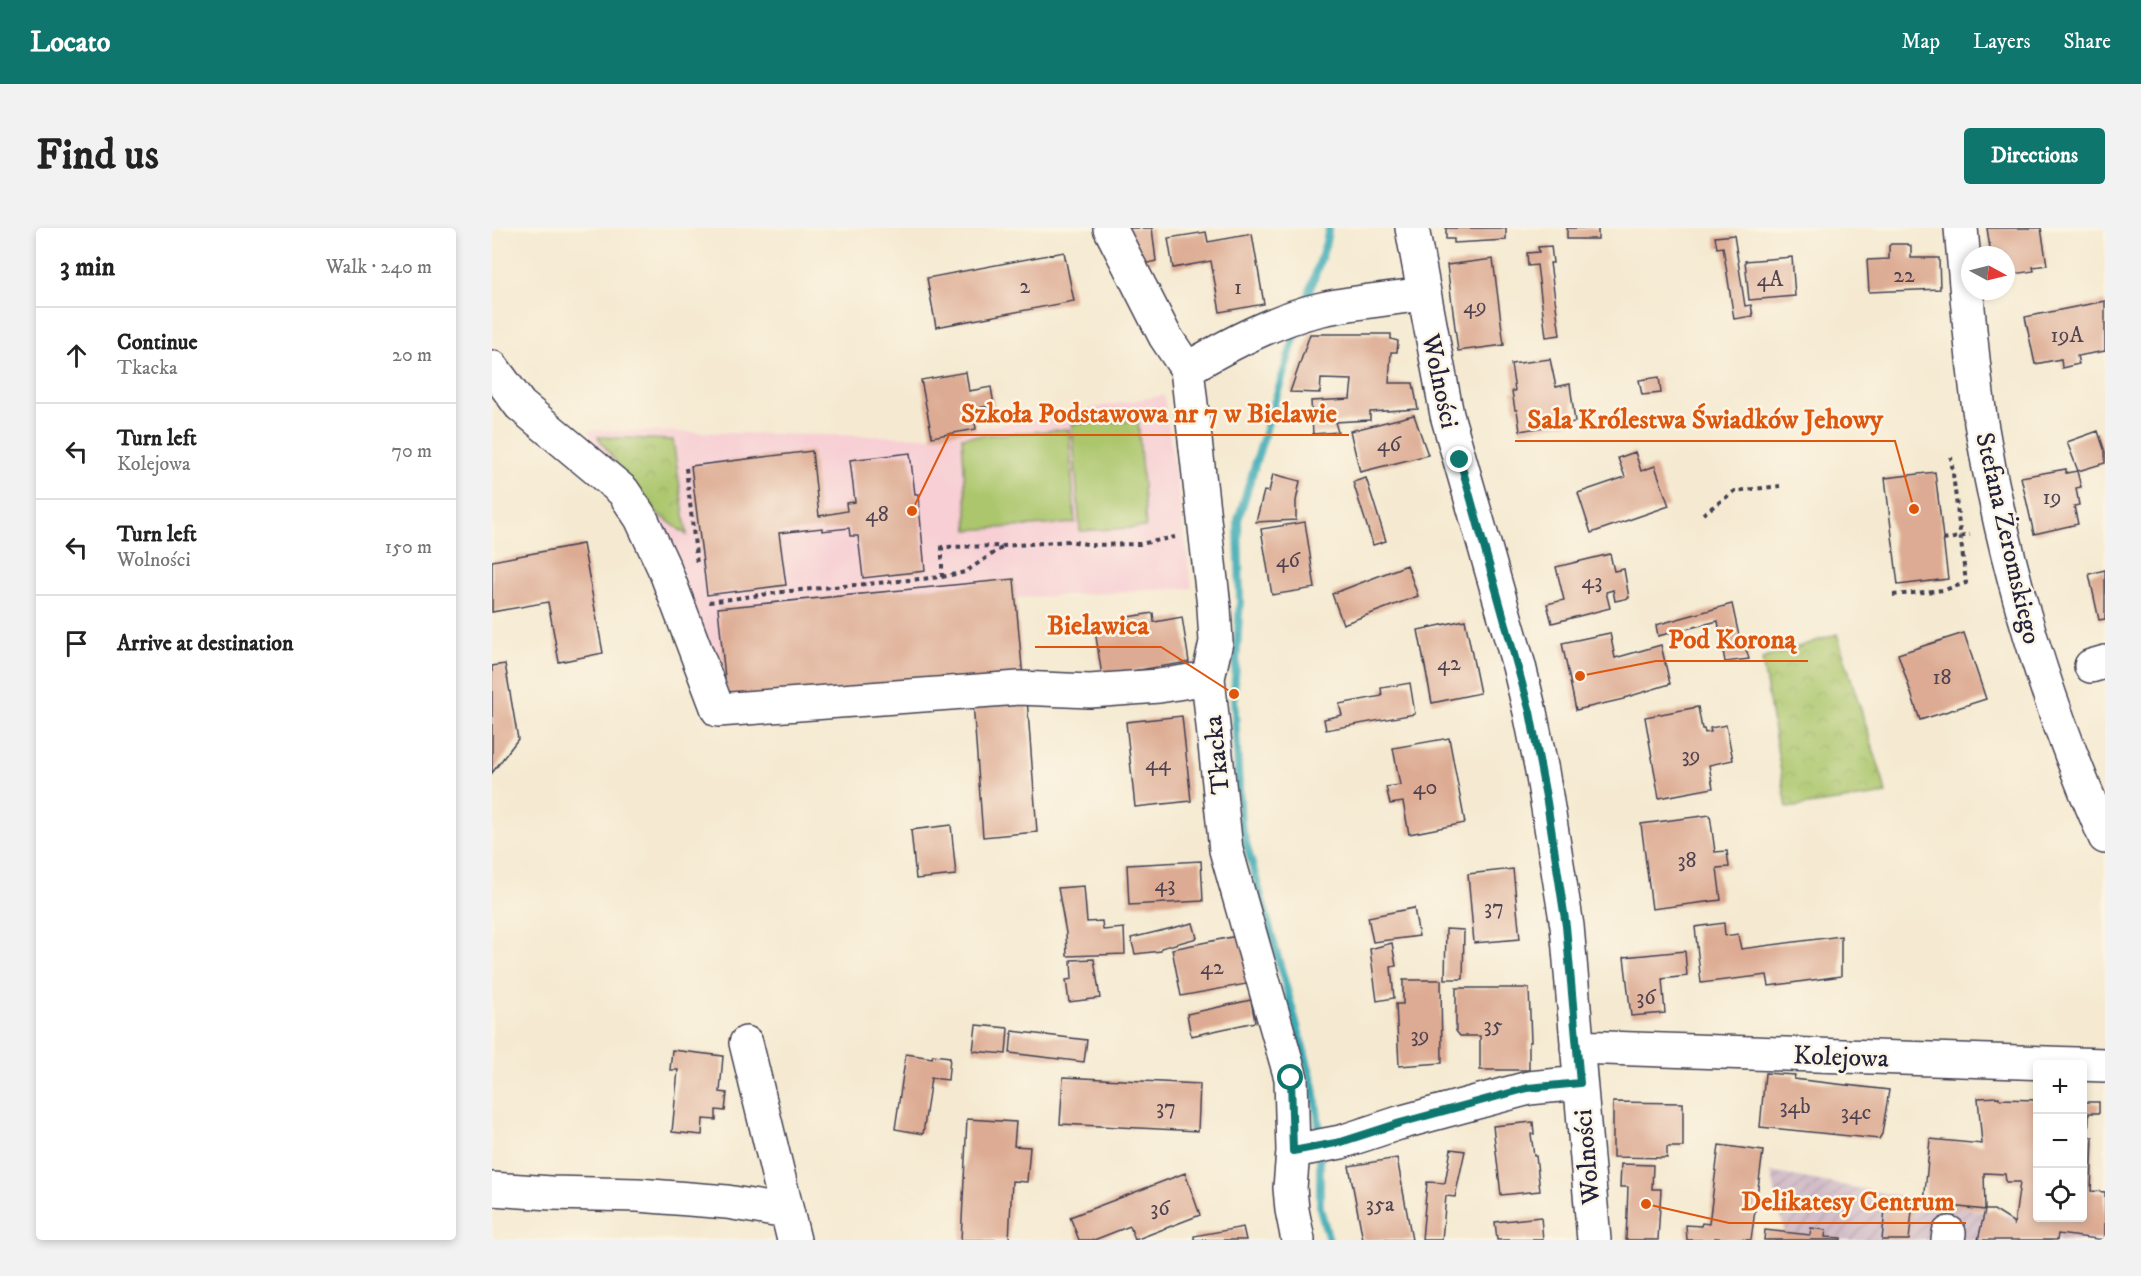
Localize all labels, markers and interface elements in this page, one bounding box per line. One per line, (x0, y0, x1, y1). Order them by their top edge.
text: Locato (30, 25, 110, 60)
text: Map (1901, 29, 1940, 55)
text: Layers (1973, 29, 2031, 55)
text: Share (2064, 29, 2111, 55)
button: Directions (1964, 128, 2105, 184)
text: Find us (36, 130, 159, 182)
north arrow (1961, 246, 2015, 300)
text: 3 min (60, 251, 115, 284)
text: Walk · 240 m (326, 255, 432, 280)
house number: 22 (1893, 262, 1915, 289)
house number: 4A (1757, 266, 1784, 293)
house number: 2 (1020, 273, 1031, 300)
house number: 1 (1234, 274, 1242, 301)
house number: 49 (1463, 293, 1487, 320)
house number: 19A (2051, 322, 2084, 349)
text: Continue (117, 329, 198, 356)
street label: Wolności (1413, 330, 1466, 432)
icon: ahead (60, 339, 93, 372)
text: 20 m (392, 343, 432, 368)
text: Tkacka (117, 356, 178, 381)
callout: Szkoła Podstawowa nr 7 w Bielawie (949, 390, 1349, 435)
callout: Sala Królestwa Świadków Jehowy (1515, 396, 1895, 441)
text: Szkoła Podstawowa nr 7 w Bielawie (961, 397, 1337, 431)
text: Sala Królestwa Świadków Jehowy (1527, 403, 1884, 437)
text: Turn left (117, 425, 197, 452)
street label: Stefana Żeromskiego (1967, 429, 2048, 647)
house number: 46 (1377, 431, 1403, 458)
icon: left (60, 435, 93, 468)
text: 70 m (391, 439, 432, 464)
route end (1446, 446, 1472, 472)
text: Kolejowa (117, 452, 191, 477)
house number: 19 (2043, 484, 2062, 511)
house number: 48 (865, 501, 889, 528)
text: Turn left (117, 521, 197, 548)
icon: left (60, 531, 93, 564)
text: 150 m (385, 535, 432, 560)
house number: 46 (1276, 547, 1302, 574)
text: Wolności (117, 548, 191, 573)
house number: 43 (1582, 568, 1602, 595)
callout: Bielawica (1035, 602, 1161, 647)
text: Bielawica (1047, 609, 1149, 643)
callout: Pod Koroną (1656, 616, 1808, 661)
text: Pod Koroną (1668, 623, 1798, 657)
icon: arrive (60, 627, 93, 660)
text: Arrive at destination (117, 630, 294, 657)
house number: 42 (1437, 650, 1461, 677)
house number: 18 (1932, 664, 1952, 691)
street label: Tkacka (1197, 714, 1238, 796)
house number: 39 (1681, 742, 1701, 769)
house number: 44 (1145, 750, 1172, 777)
house number: 40 (1413, 774, 1437, 801)
house number: 38 (1677, 847, 1697, 874)
house number: 43 (1155, 871, 1175, 898)
house number: 37 (1484, 894, 1504, 921)
house number: 42 (1200, 954, 1224, 981)
house number: 36 (1636, 984, 1657, 1011)
house number: 35 (1483, 1012, 1503, 1039)
house number: 39 (1410, 1022, 1430, 1049)
street label: Kolejowa (1793, 1039, 1889, 1076)
map controls (2033, 1060, 2087, 1222)
button: + (2033, 1060, 2087, 1114)
route start (1277, 1064, 1303, 1090)
house number: 34b (1779, 1093, 1811, 1120)
house number: 37 (1156, 1094, 1176, 1121)
house number: 34c (1841, 1099, 1871, 1126)
street label: Wolności (1567, 1108, 1608, 1207)
button: − (2033, 1114, 2087, 1168)
button: locate (2033, 1168, 2087, 1222)
callout: Delikatesy Centrum (1729, 1178, 1966, 1223)
text: Delikatesy Centrum (1741, 1185, 1955, 1219)
house number: 35a (1366, 1191, 1395, 1218)
house number: 36 (1150, 1195, 1171, 1222)

